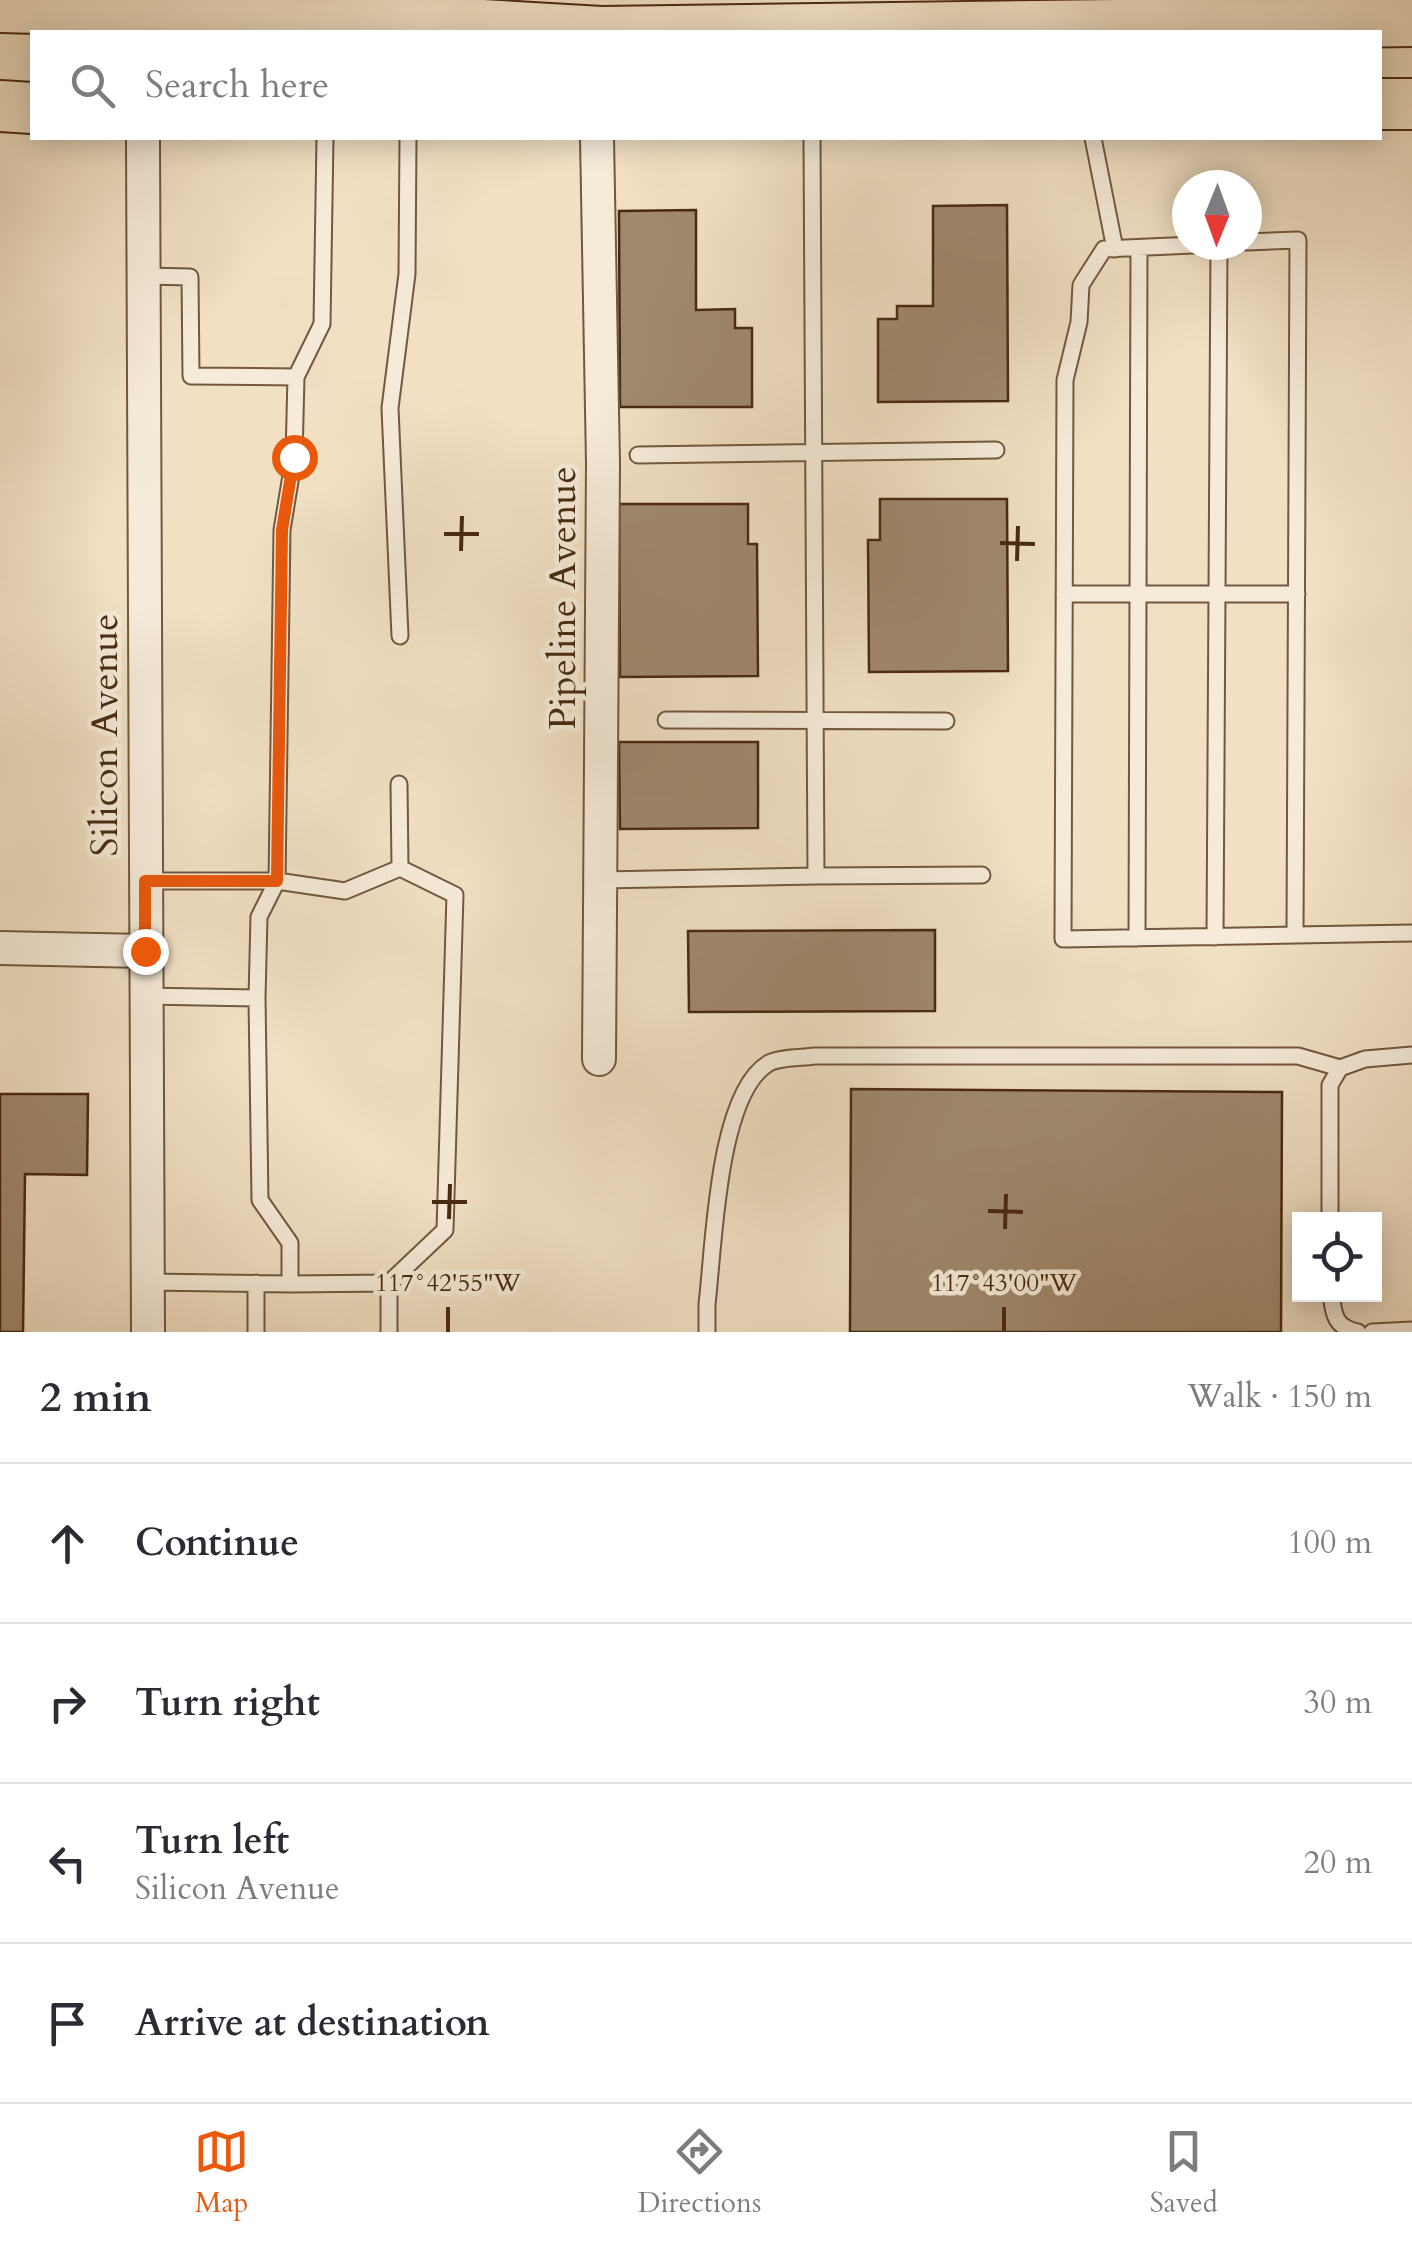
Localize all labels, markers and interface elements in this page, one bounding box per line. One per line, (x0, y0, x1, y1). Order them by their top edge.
search box (30, 30, 1382, 140)
icon: search (65, 58, 120, 113)
text: Search here (145, 59, 329, 111)
north arrow (1172, 170, 1262, 260)
route start (272, 435, 318, 481)
street label: Pipeline Avenue (537, 466, 589, 730)
street label: Silicon Avenue (79, 614, 131, 856)
route end (123, 929, 169, 975)
map controls (1292, 1212, 1382, 1302)
button: locate (1292, 1212, 1382, 1302)
text: 117°42'55"W (375, 1266, 521, 1300)
text: 117°43'00"W (931, 1266, 1077, 1300)
text: 2 min (40, 1369, 152, 1426)
text: Walk · 150 m (1187, 1375, 1372, 1419)
icon: ahead (40, 1516, 95, 1571)
text: Continue (135, 1517, 299, 1569)
text: 100 m (1287, 1521, 1372, 1565)
icon: right (40, 1676, 95, 1731)
text: Turn right (135, 1677, 320, 1729)
text: 30 m (1304, 1681, 1372, 1725)
text: Turn left (135, 1815, 289, 1867)
icon: left (40, 1836, 95, 1891)
text: 20 m (1304, 1841, 1372, 1885)
text: Silicon Avenue (135, 1867, 340, 1911)
icon: arrive (40, 1996, 95, 2051)
text: Arrive at destination (135, 1997, 490, 2049)
tab: Map (194, 2124, 249, 2222)
tab: Directions (638, 2124, 761, 2222)
tab: Saved (1150, 2124, 1218, 2222)

